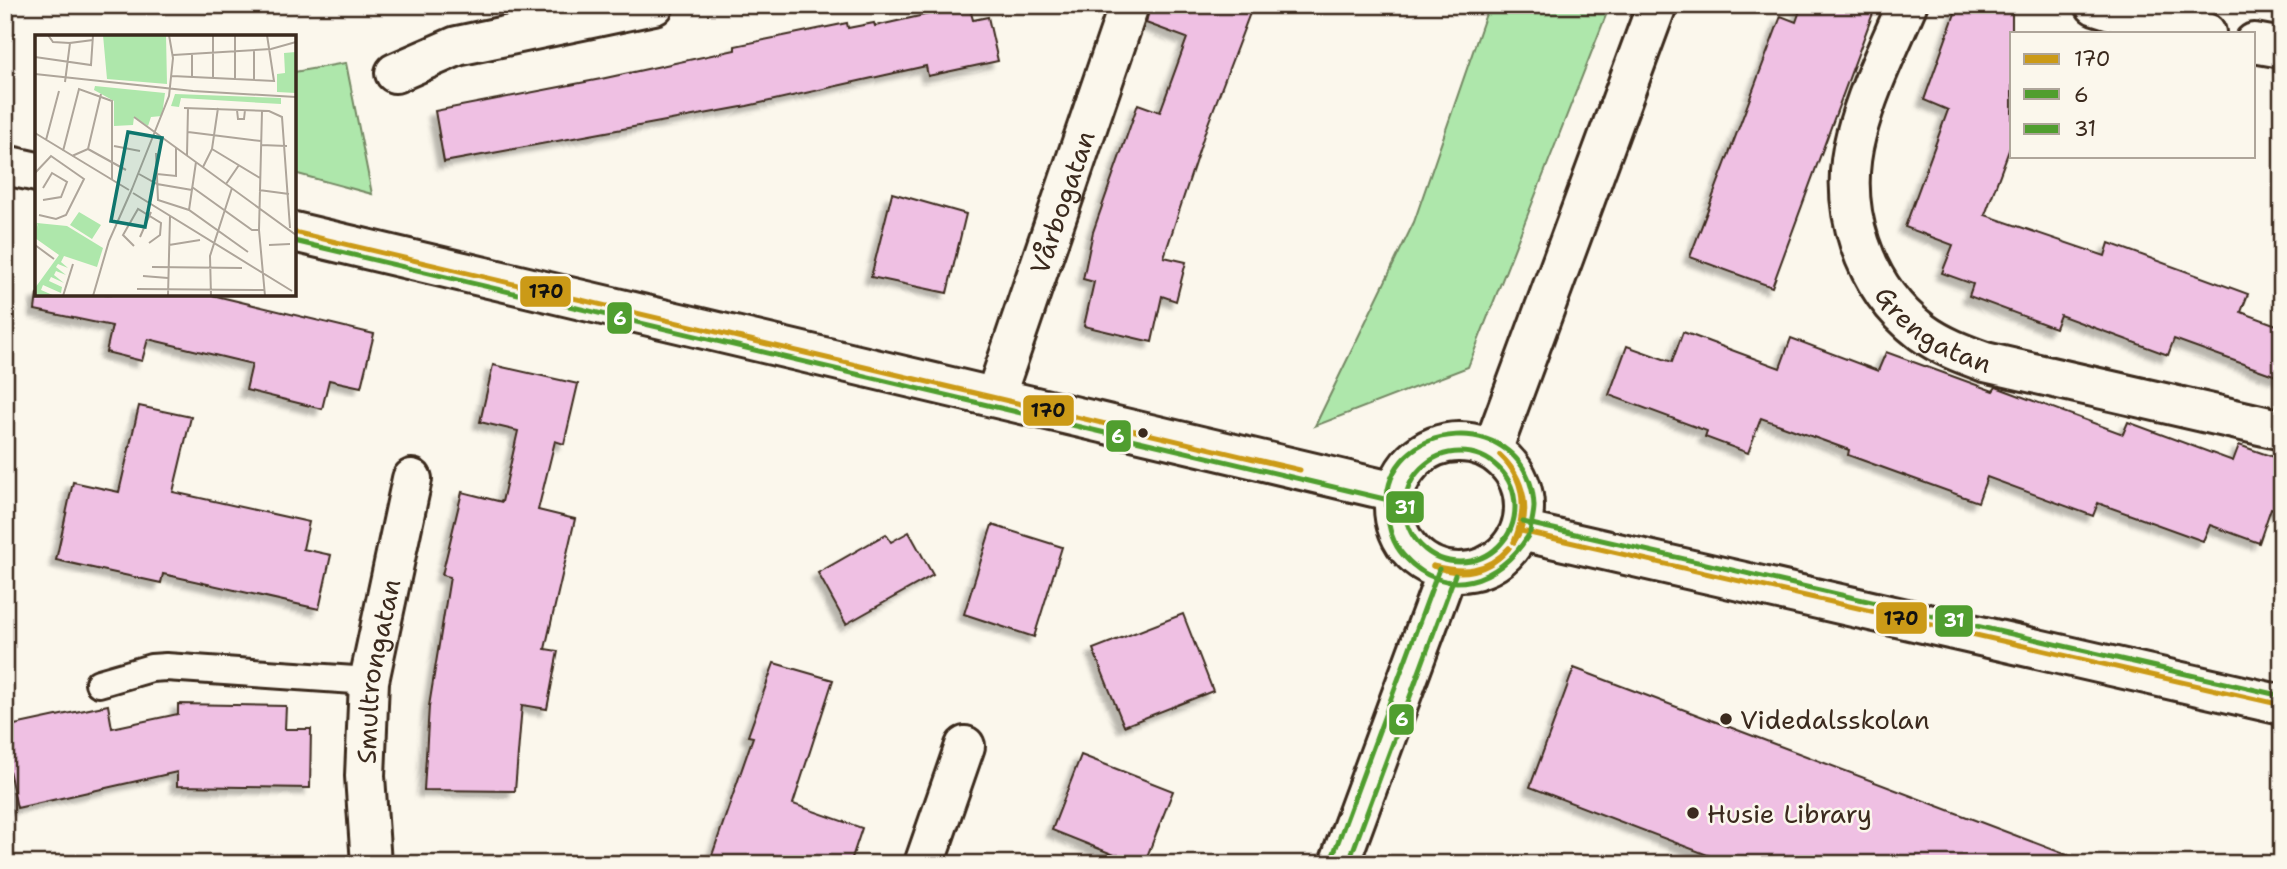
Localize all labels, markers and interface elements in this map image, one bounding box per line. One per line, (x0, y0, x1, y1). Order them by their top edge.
legend (2010, 32, 2256, 158)
inset map (35, 35, 296, 296)
text: 170 (2074, 45, 2111, 73)
text: 6 (2074, 81, 2089, 109)
text: 31 (2074, 115, 2096, 143)
street label: Vårbogatan (1021, 126, 1102, 278)
line badge: 170 (519, 275, 572, 308)
text: 170 (529, 279, 563, 304)
street label: Grengatan (1867, 279, 1997, 380)
line badge: 6 (606, 301, 633, 335)
text: 6 (613, 306, 627, 331)
line badge: 170 (1022, 394, 1075, 427)
text: 170 (1031, 398, 1065, 423)
line badge: 6 (1105, 419, 1132, 453)
text: 6 (1111, 424, 1125, 449)
unlabelled marker (1136, 426, 1150, 440)
line badge: 31 (1385, 490, 1425, 524)
text: 31 (1394, 495, 1416, 520)
street label: Smultrongatan (348, 575, 408, 764)
line badge: 170 (1875, 601, 1928, 635)
line badge: 31 (1934, 604, 1974, 638)
text: 170 (1884, 606, 1918, 631)
text: 31 (1943, 608, 1965, 633)
place label: Videdalsskolan (1740, 702, 1930, 737)
line badge: 6 (1388, 703, 1415, 736)
text: 6 (1395, 707, 1409, 732)
marker: Videdalsskolan (1718, 711, 1734, 727)
place label: Husie Library (1707, 796, 1872, 831)
marker: Husie Library (1685, 805, 1701, 821)

